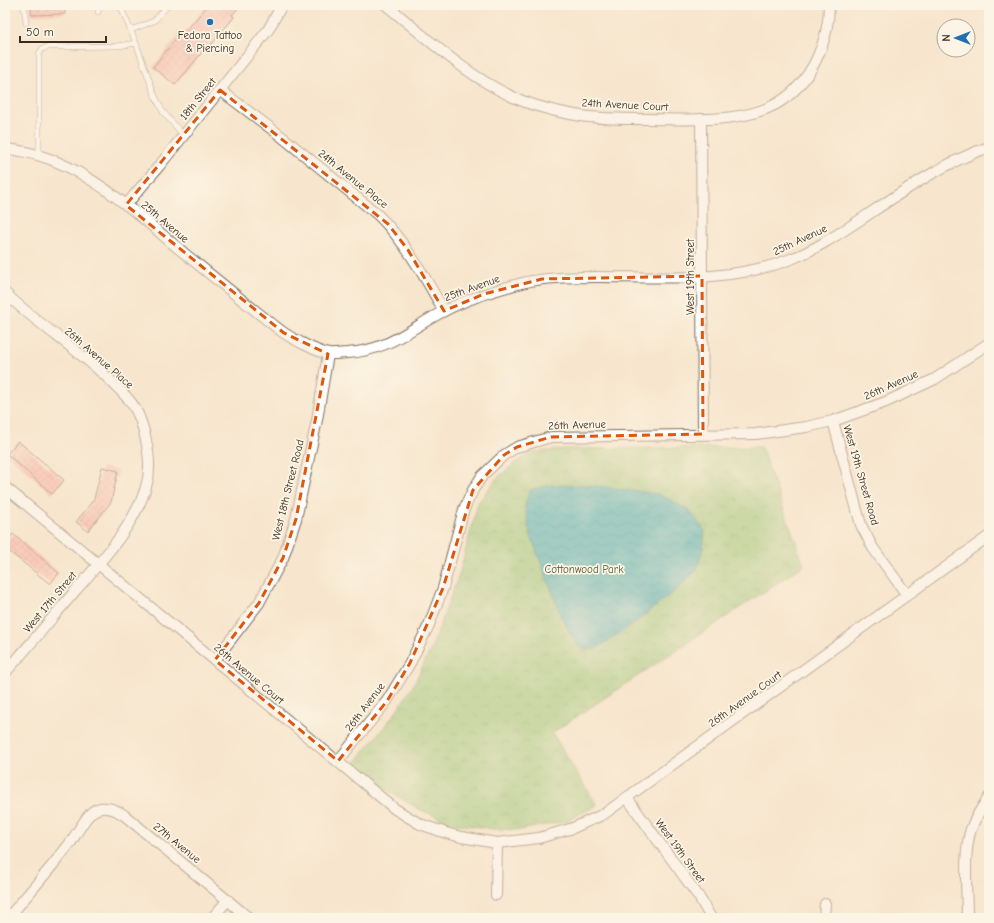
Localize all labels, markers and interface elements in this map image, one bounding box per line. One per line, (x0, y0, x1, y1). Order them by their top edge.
marker: Fedora Tattoo & Piercing (205, 17, 215, 27)
scale bar (20, 18, 106, 44)
north arrow (936, 18, 976, 58)
text: 50 m (26, 25, 54, 39)
place label: Fedora Tattoo & Piercing (178, 29, 242, 55)
text: N (940, 34, 953, 42)
street label: 18th Street (177, 75, 219, 123)
street label: 24th Avenue Court (581, 96, 669, 114)
street label: 24th Avenue Place (316, 147, 391, 211)
street label: 25th Avenue (139, 198, 192, 246)
street label: 25th Avenue (771, 222, 829, 258)
street label: West 19th Street (684, 238, 697, 315)
street label: 25th Avenue (443, 272, 502, 304)
street label: 26th Avenue Place (62, 325, 136, 392)
street label: 26th Avenue (862, 367, 921, 403)
street label: 26th Avenue (548, 417, 607, 433)
street label: West 19th Street Road (840, 423, 882, 527)
street label: West 18th Street Road (269, 438, 307, 542)
park label: Cottonwood Park (545, 563, 624, 576)
street label: West 17th Street (21, 568, 80, 635)
street label: 26th Avenue Court (211, 641, 287, 708)
street label: 26th Avenue Court (706, 668, 785, 730)
street label: 26th Avenue (342, 680, 388, 734)
street label: West 19th Street (652, 816, 708, 886)
street label: 27th Avenue (151, 820, 204, 866)

